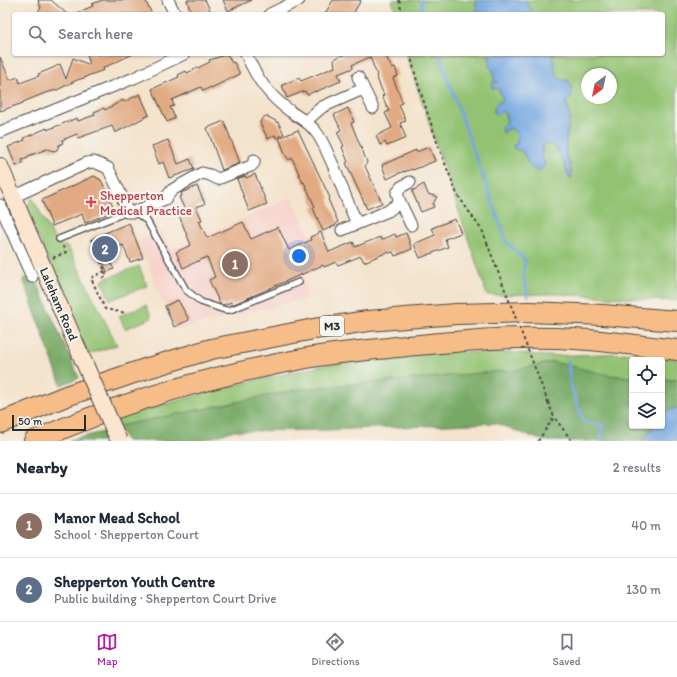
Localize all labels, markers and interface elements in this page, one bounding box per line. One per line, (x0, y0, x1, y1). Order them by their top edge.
search box (12, 12, 665, 56)
icon: search (26, 23, 48, 45)
text: Search here (58, 25, 133, 43)
north arrow (581, 68, 617, 104)
place label: Shepperton Medical Practice (100, 188, 192, 218)
marker: Shepperton Medical Practice (85, 196, 97, 208)
pin: 2 (92, 234, 118, 264)
your location (289, 246, 309, 266)
pin: 1 (222, 249, 248, 279)
street label: Laleham Road (37, 265, 81, 343)
road number: M3 (320, 316, 344, 336)
map controls (629, 357, 665, 429)
button: locate (629, 357, 665, 393)
button: layers (629, 393, 665, 429)
scale bar (12, 413, 86, 432)
text: 50 m (18, 415, 42, 428)
text: Nearby (16, 457, 68, 477)
text: 2 results (613, 460, 661, 475)
text: Manor Mead School (54, 509, 180, 527)
text: 1 (26, 518, 32, 533)
text: 40 m (631, 518, 661, 533)
text: School · Shepperton Court (54, 527, 199, 542)
text: Shepperton Youth Centre (54, 573, 215, 591)
text: 2 (26, 582, 32, 597)
text: 130 m (626, 582, 661, 597)
text: Public building · Shepperton Court Drive (54, 591, 277, 606)
tab: Map (96, 631, 118, 668)
tab: Directions (311, 631, 360, 668)
tab: Saved (552, 631, 581, 668)

